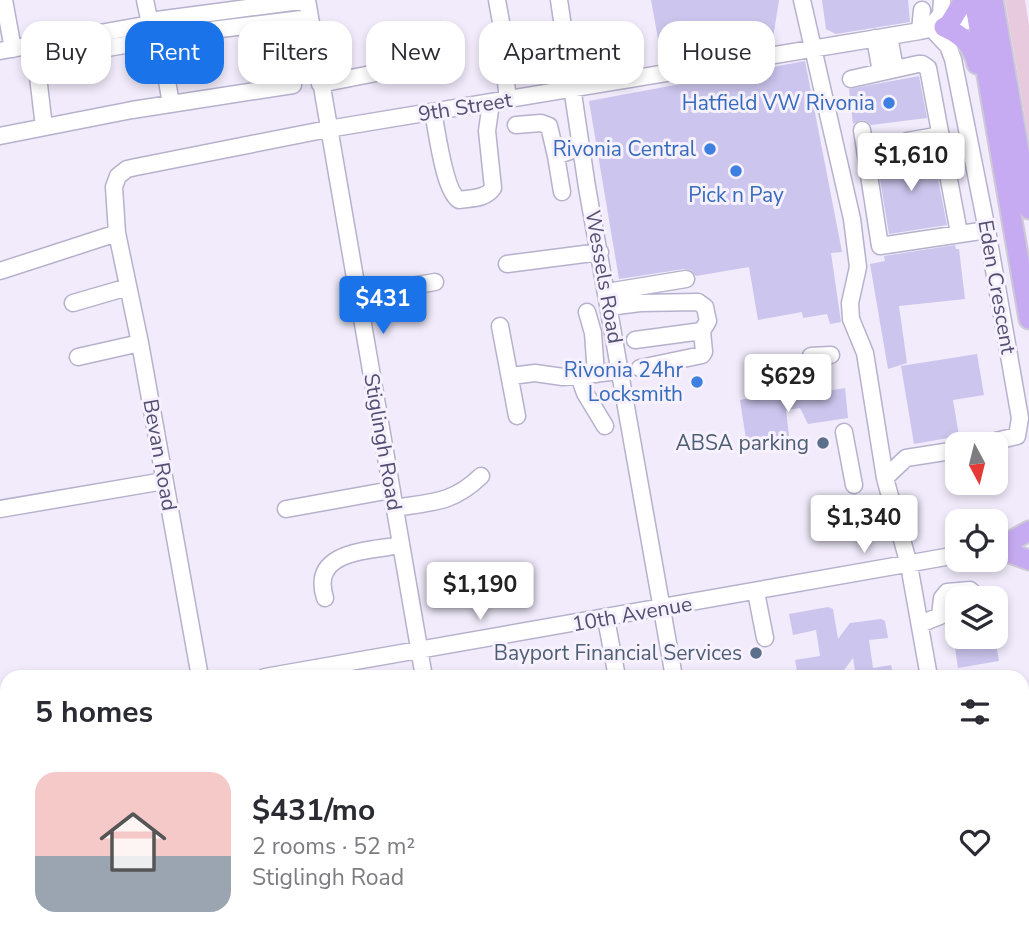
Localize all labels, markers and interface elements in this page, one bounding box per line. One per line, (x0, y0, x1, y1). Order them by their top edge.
chip: Buy (21, 21, 111, 84)
chip: Rent (125, 21, 224, 84)
chip: Filters (238, 21, 352, 84)
chip: New (366, 21, 465, 84)
chip: Apartment (479, 21, 644, 84)
chip: House (658, 21, 775, 84)
street label: 9th Street (416, 86, 515, 128)
place label: Hatfield VW Rivonia (682, 89, 875, 117)
marker: Hatfield VW Rivonia (881, 95, 897, 111)
pin: $1,610 (854, 134, 968, 193)
place label: Rivonia Central (553, 135, 697, 163)
text: $1,610 (874, 140, 948, 171)
marker: Rivonia Central (702, 141, 718, 157)
marker: Pick n Pay (728, 163, 744, 179)
place label: Pick n Pay (688, 181, 784, 209)
street label: Wessels Road (578, 208, 630, 346)
street label: Eden Crescent (971, 218, 1023, 357)
pin: $431 (342, 276, 424, 336)
text: $431 (355, 283, 411, 314)
pin: $629 (747, 354, 829, 414)
place label: Rivonia 24hr Locksmith (564, 356, 683, 408)
text: $629 (760, 361, 816, 392)
street label: Stiglingh Road (357, 371, 409, 513)
marker: Rivonia 24hr Locksmith (689, 374, 705, 390)
street label: Bevan Road (136, 397, 184, 513)
place label: ABSA parking (675, 429, 809, 457)
north arrow (945, 432, 1008, 495)
map controls (945, 432, 1008, 649)
marker: ABSA parking (815, 435, 831, 451)
pin: $1,340 (807, 496, 921, 555)
text: $1,340 (827, 502, 901, 533)
button: locate (945, 509, 1008, 572)
pin: $1,190 (423, 562, 537, 622)
text: $1,190 (443, 569, 517, 600)
button: layers (945, 586, 1008, 649)
street label: 10th Avenue (570, 590, 694, 638)
place label: Bayport Financial Services (494, 639, 742, 667)
marker: Bayport Financial Services (748, 645, 764, 661)
text: 5 homes (35, 692, 153, 733)
icon: filters (956, 693, 994, 731)
text: $431/mo (252, 790, 375, 831)
icon: home (91, 800, 175, 884)
icon: heart (956, 823, 994, 861)
text: 2 rooms · 52 m² (252, 831, 415, 862)
text: Stiglingh Road (252, 862, 404, 893)

